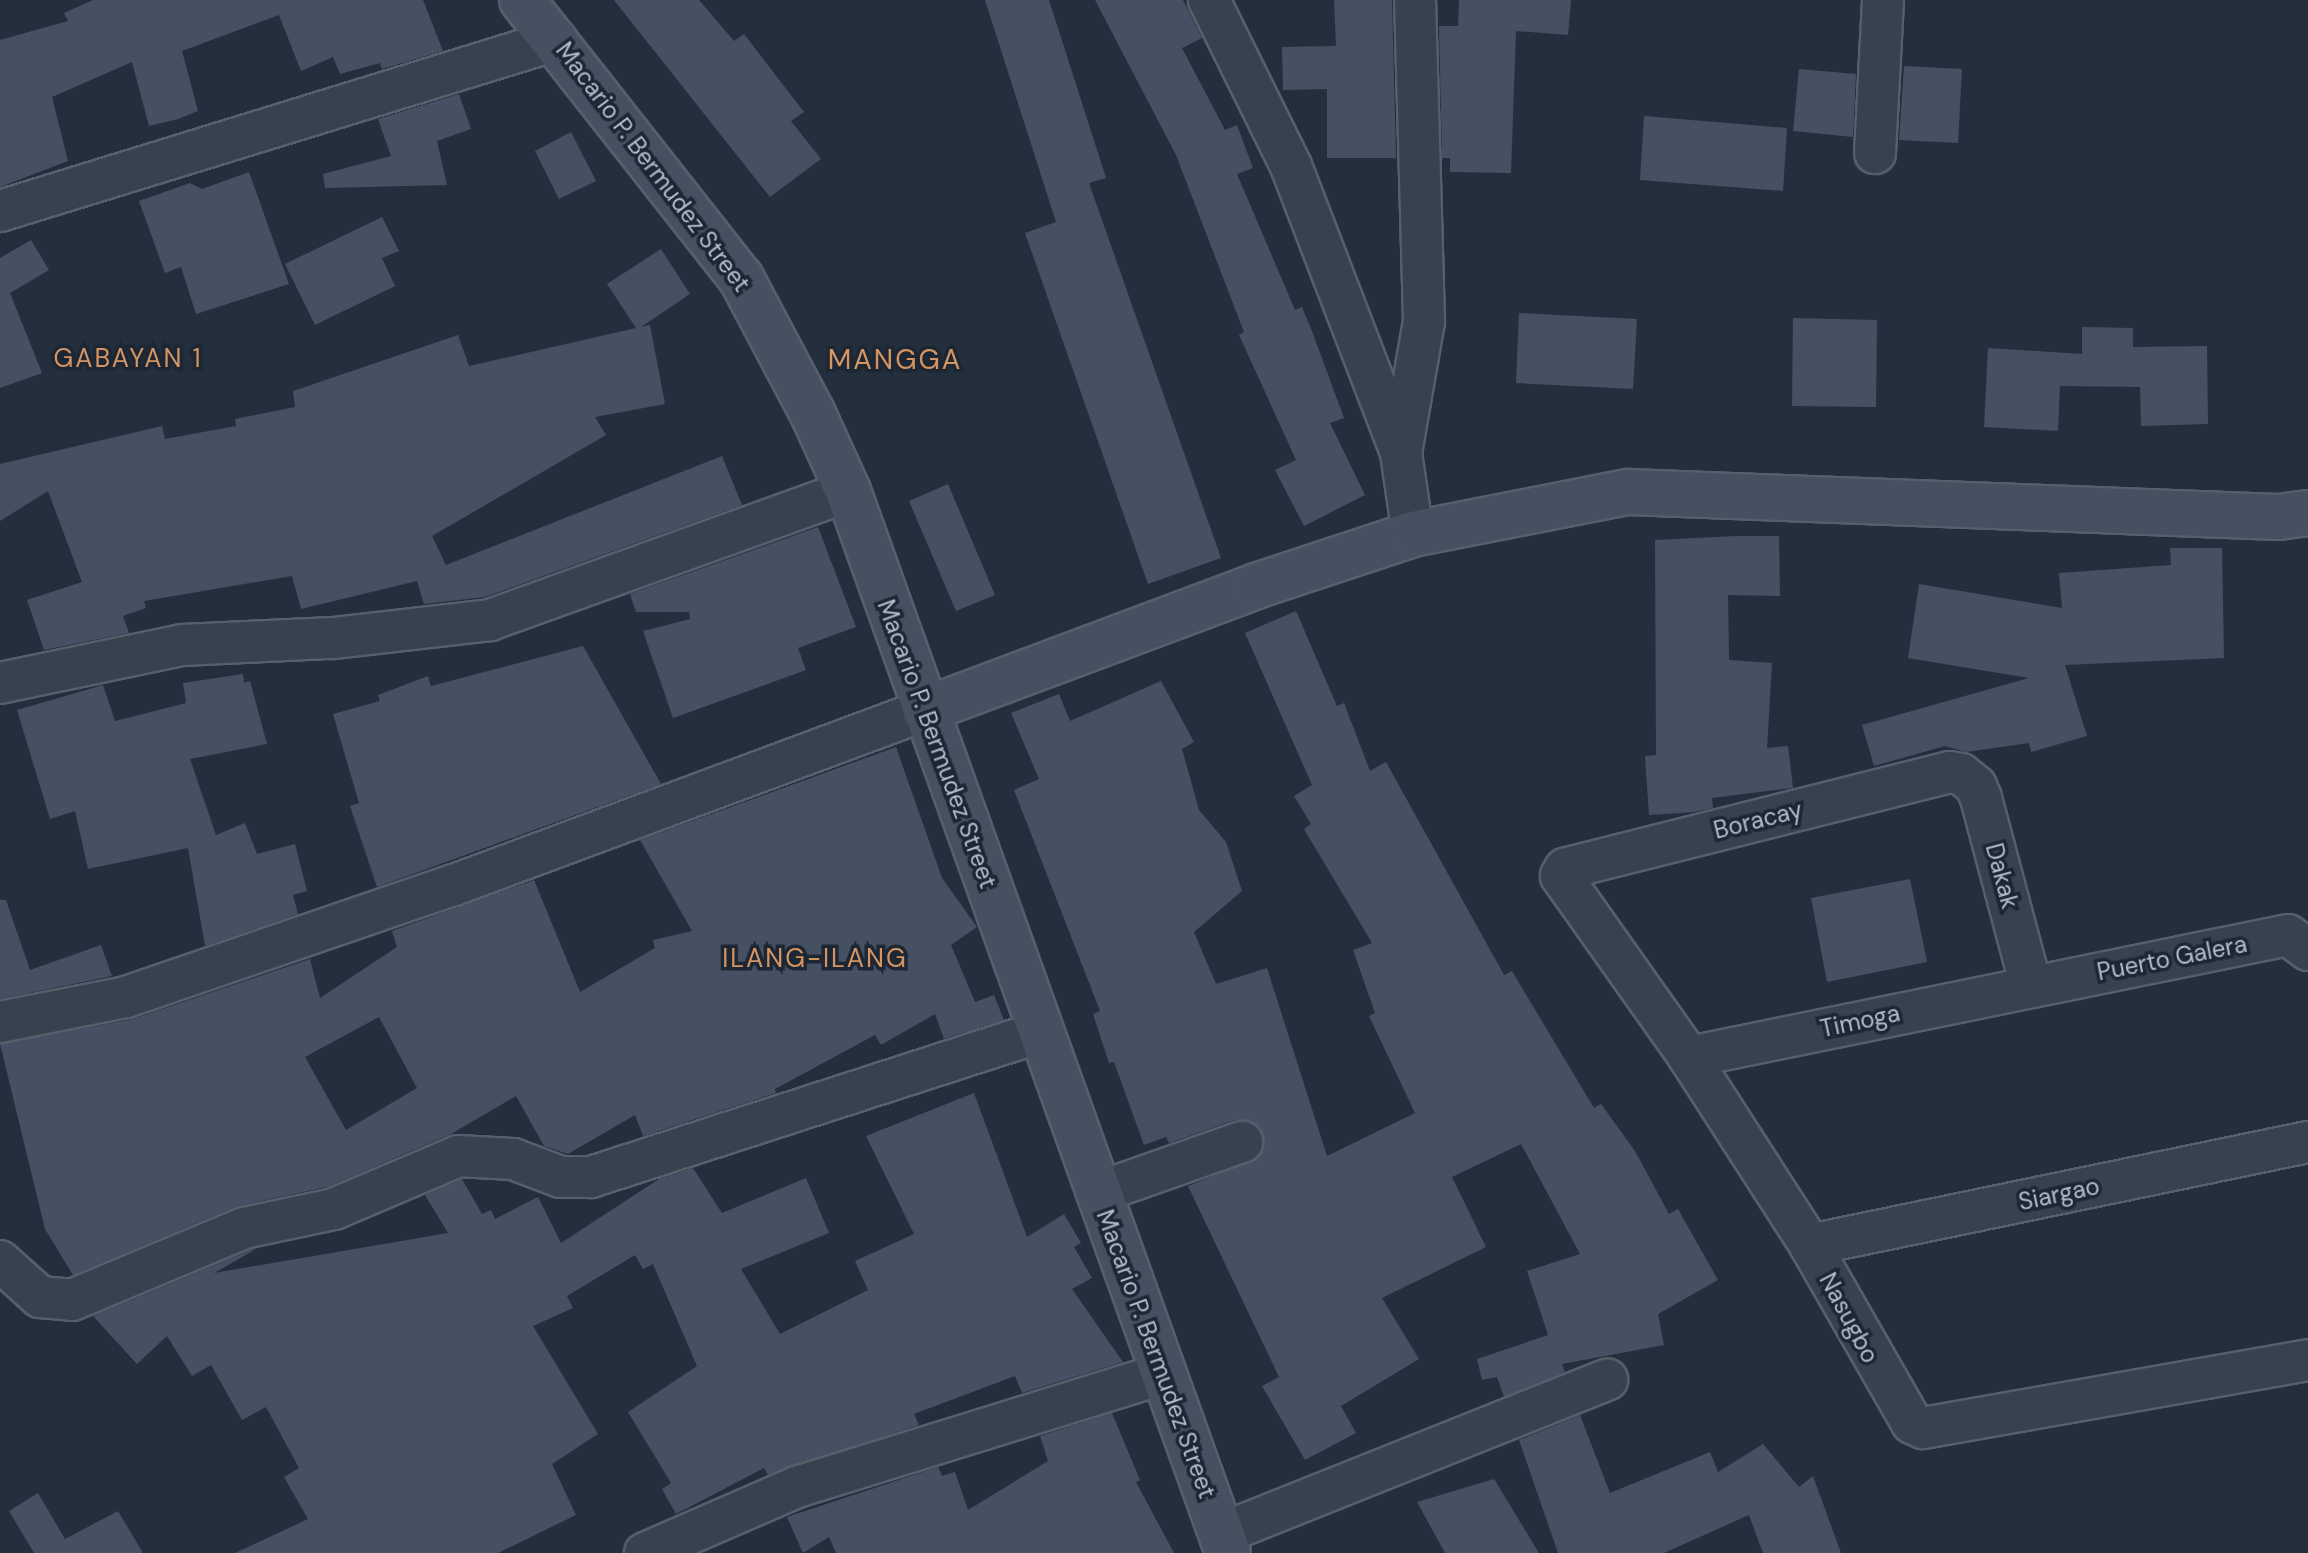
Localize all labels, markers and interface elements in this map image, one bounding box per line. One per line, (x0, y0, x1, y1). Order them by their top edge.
street label: Macario P. Bermudez Street (550, 37, 756, 297)
district label: GABAYAN 1 (53, 343, 203, 375)
district label: MANGGA (828, 343, 962, 377)
street label: Macario P. Bermudez Street (871, 596, 1003, 892)
street label: Boracay (1711, 795, 1805, 845)
street label: Dakak (1979, 840, 2025, 912)
street label: Puerto Galera (2095, 929, 2249, 987)
district label: ILANG-ILANG (722, 943, 908, 975)
street label: Timoga (1817, 999, 1903, 1043)
street label: Siargao (2016, 1171, 2102, 1217)
street label: Macario P. Bermudez Street (1090, 1206, 1222, 1502)
street label: Nasugbo (1813, 1268, 1885, 1368)

